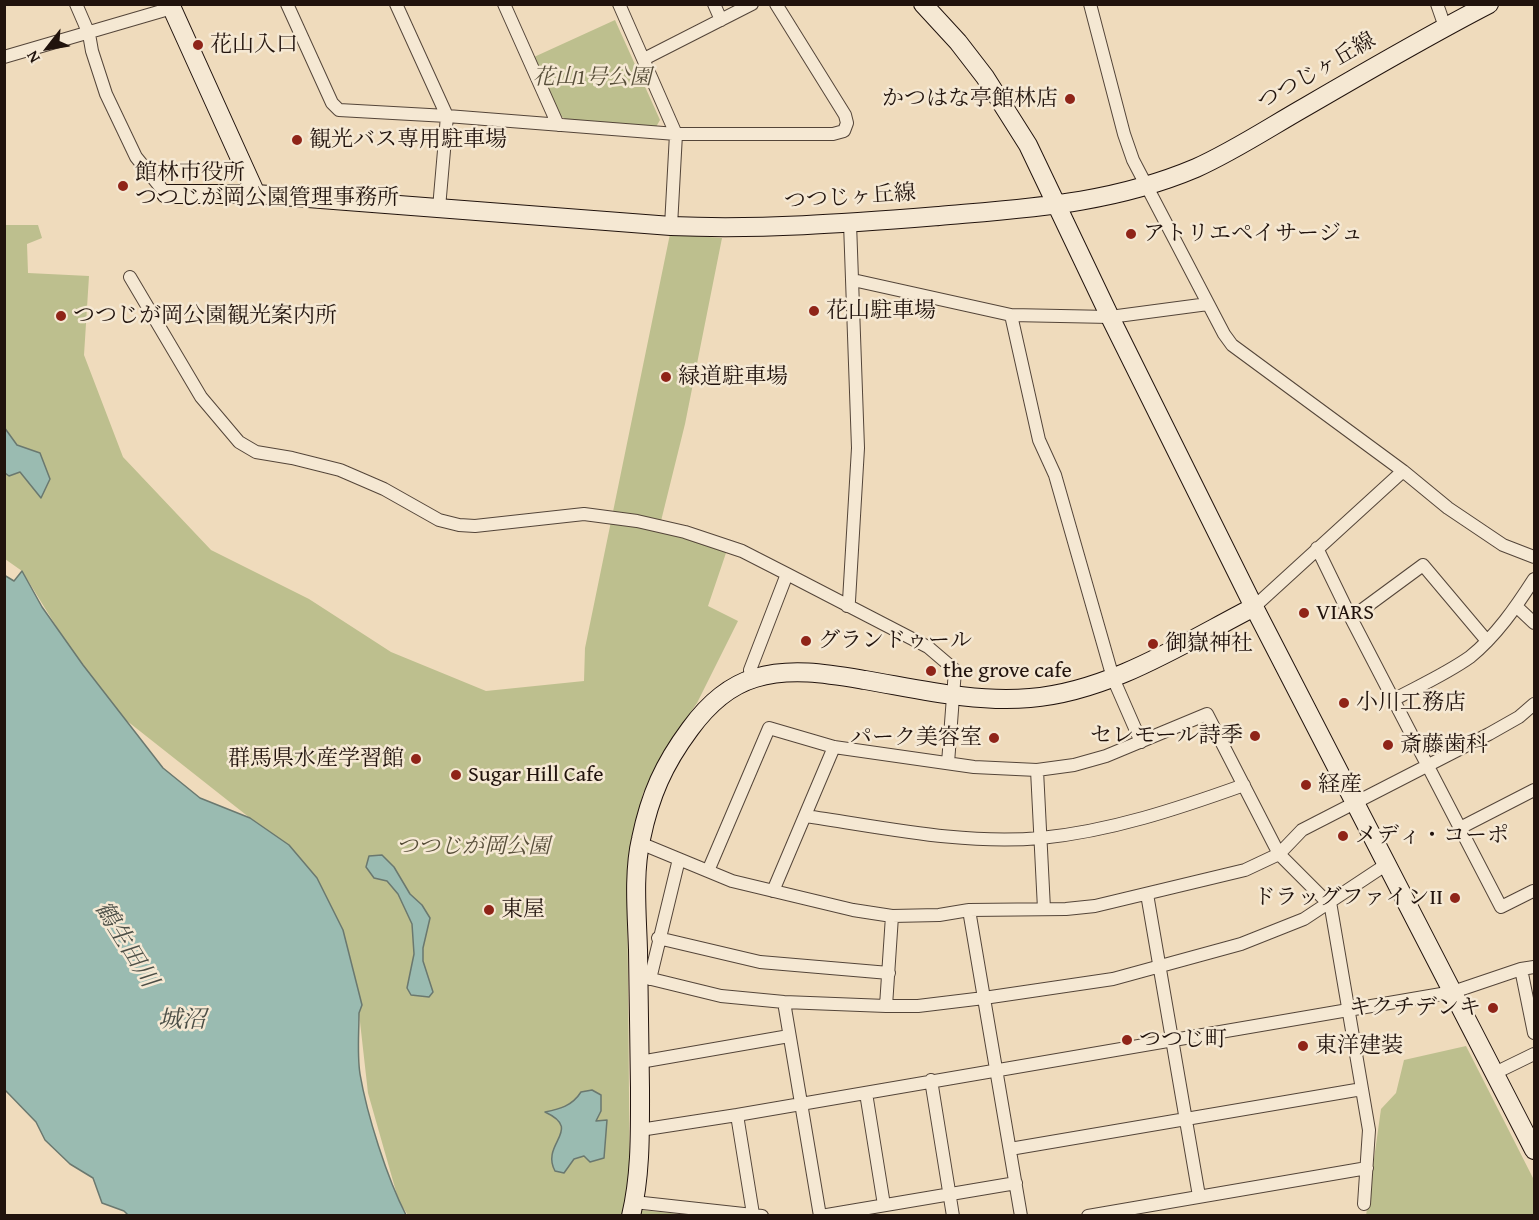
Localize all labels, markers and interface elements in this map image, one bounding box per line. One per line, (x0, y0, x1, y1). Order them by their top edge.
north arrow (18, 18, 78, 78)
street label: つつじヶ丘線 (1253, 28, 1381, 116)
place label: 花山入口 (210, 32, 298, 58)
marker: 花山入口 (191, 38, 205, 52)
text: N (20, 47, 46, 68)
park label: 花山1号公園 (532, 65, 652, 91)
place label: かつはな亭館林店 (882, 86, 1058, 112)
marker: かつはな亭館林店 (1063, 92, 1077, 106)
place label: 観光バス専用駐車場 (309, 127, 507, 153)
marker: 観光バス専用駐車場 (290, 133, 304, 147)
place label: 館林市役所 つつじが岡公園管理事務所 (135, 160, 399, 212)
marker: 館林市役所 つつじが岡公園管理事務所 (116, 179, 130, 193)
street label: つつじヶ丘線 (783, 180, 917, 216)
place label: アトリエペイサージュ (1143, 221, 1363, 247)
marker: アトリエペイサージュ (1124, 227, 1138, 241)
place label: 花山駐車場 (826, 298, 936, 324)
place label: つつじが岡公園観光案内所 (73, 303, 337, 329)
marker: 花山駐車場 (807, 304, 821, 318)
marker: つつじが岡公園観光案内所 (54, 309, 68, 323)
place label: 緑道駐車場 (678, 364, 788, 390)
marker: 緑道駐車場 (659, 370, 673, 384)
place label: VIARS (1316, 600, 1374, 626)
marker: VIARS (1297, 606, 1311, 620)
place label: グランドゥール (818, 628, 972, 654)
place label: 御嶽神社 (1165, 631, 1253, 657)
marker: グランドゥール (799, 634, 813, 648)
marker: 御嶽神社 (1146, 637, 1160, 651)
place label: the grove cafe (943, 658, 1072, 684)
marker: the grove cafe (924, 664, 938, 678)
place label: 小川工務店 (1356, 690, 1466, 716)
marker: 小川工務店 (1337, 696, 1351, 710)
place label: セレモール詩季 (1090, 723, 1243, 749)
place label: パーク美容室 (850, 725, 982, 751)
marker: セレモール詩季 (1248, 729, 1262, 743)
marker: パーク美容室 (987, 731, 1001, 745)
place label: 斎藤歯科 (1400, 732, 1488, 758)
marker: 斎藤歯科 (1381, 738, 1395, 752)
place label: 群馬県水産学習館 (228, 746, 404, 772)
marker: 群馬県水産学習館 (409, 752, 423, 766)
place label: Sugar Hill Cafe (468, 762, 604, 788)
marker: Sugar Hill Cafe (449, 768, 463, 782)
place label: 経産 (1318, 772, 1362, 798)
marker: 経産 (1299, 778, 1313, 792)
place label: メディ・コーポ (1355, 823, 1509, 849)
marker: メディ・コーポ (1336, 829, 1350, 843)
park label: つつじが岡公園 (396, 834, 550, 860)
place label: ドラッグファインII (1253, 885, 1443, 911)
marker: ドラッグファインII (1448, 891, 1462, 905)
water label: 鶴生田川 (87, 897, 163, 993)
place label: 東屋 (501, 897, 545, 923)
marker: 東屋 (482, 903, 496, 917)
place label: キクチデンキ (1349, 995, 1481, 1021)
marker: キクチデンキ (1486, 1001, 1500, 1015)
water label: 城沼 (158, 1007, 206, 1035)
place label: つつじ町 (1139, 1027, 1227, 1053)
marker: つつじ町 (1120, 1033, 1134, 1047)
place label: 東洋建装 (1315, 1033, 1403, 1059)
marker: 東洋建装 (1296, 1039, 1310, 1053)

